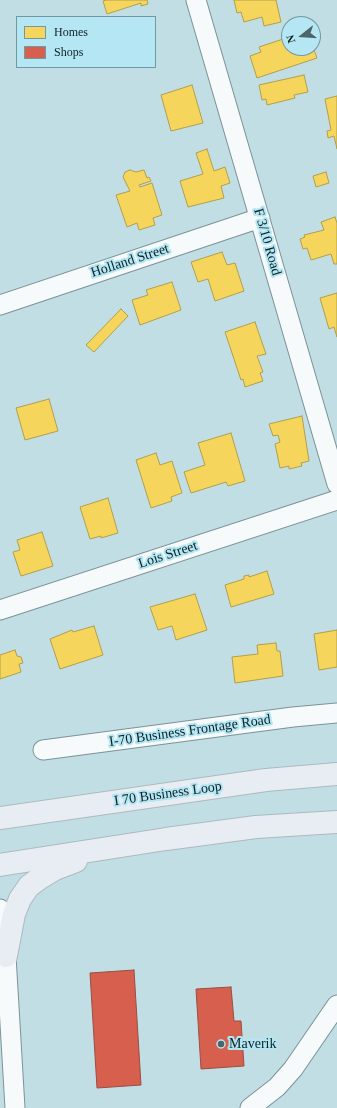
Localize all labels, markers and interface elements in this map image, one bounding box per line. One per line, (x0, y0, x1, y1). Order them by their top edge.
legend (16, 16, 156, 68)
north arrow (281, 16, 321, 56)
text: Homes (54, 25, 88, 39)
text: N (284, 34, 297, 45)
text: Shops (54, 45, 83, 59)
street label: F 3/10 Road (249, 206, 285, 278)
street label: Holland Street (89, 240, 171, 282)
street label: Lois Street (136, 538, 200, 572)
street label: I-70 Business Frontage Road (108, 711, 272, 751)
street label: I 70 Business Loop (113, 778, 223, 810)
place label: Maverik (229, 1036, 276, 1052)
marker: Maverik (216, 1039, 226, 1049)

